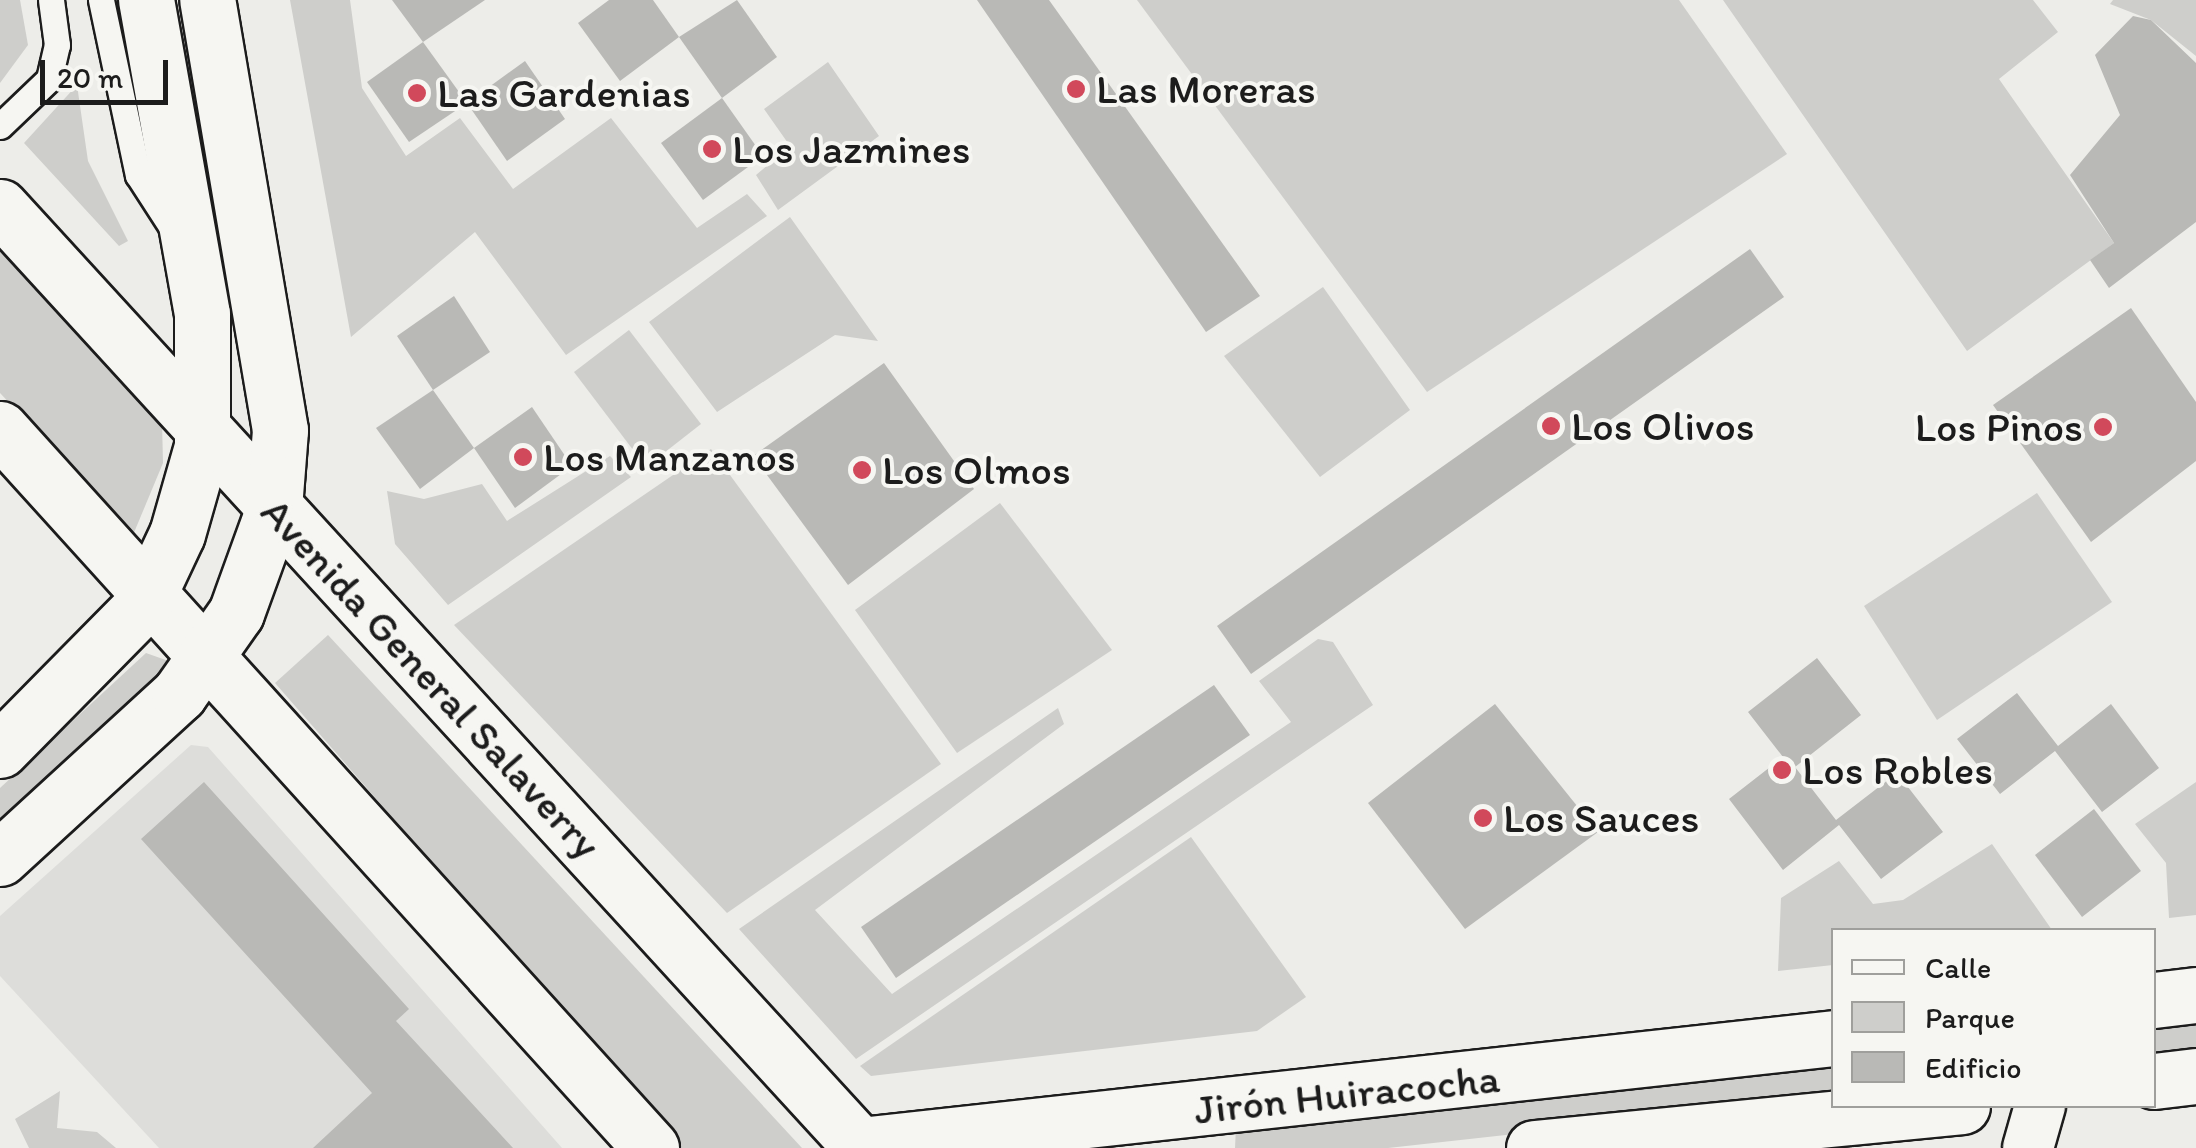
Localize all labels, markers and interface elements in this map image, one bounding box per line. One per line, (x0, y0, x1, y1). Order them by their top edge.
scale bar (45, 40, 172, 102)
text: 20 m (57, 59, 123, 96)
place label: Las Moreras (1096, 64, 1315, 114)
place label: Las Gardenias (437, 68, 693, 118)
marker: Las Moreras (1065, 78, 1087, 100)
marker: Las Gardenias (406, 82, 428, 104)
place label: Los Jazmines (732, 124, 971, 174)
marker: Los Jazmines (701, 138, 723, 160)
place label: Los Olivos (1571, 401, 1755, 451)
place label: Los Pinos (1914, 402, 2083, 452)
marker: Los Olivos (1540, 415, 1562, 437)
marker: Los Pinos (2092, 416, 2114, 438)
place label: Los Manzanos (543, 432, 796, 482)
place label: Los Olmos (882, 445, 1069, 495)
marker: Los Manzanos (512, 446, 534, 468)
marker: Los Olmos (851, 459, 873, 481)
street label: Avenida General Salaverry (250, 487, 612, 869)
place label: Los Robles (1802, 745, 1992, 795)
marker: Los Robles (1771, 759, 1793, 781)
place label: Los Sauces (1503, 793, 1701, 843)
marker: Los Sauces (1472, 807, 1494, 829)
legend (1831, 928, 2156, 1108)
text: Calle (1925, 949, 1991, 986)
text: Parque (1925, 999, 2015, 1036)
text: Edificio (1925, 1049, 2021, 1086)
street label: Jirón Huiracocha (1192, 1053, 1502, 1135)

